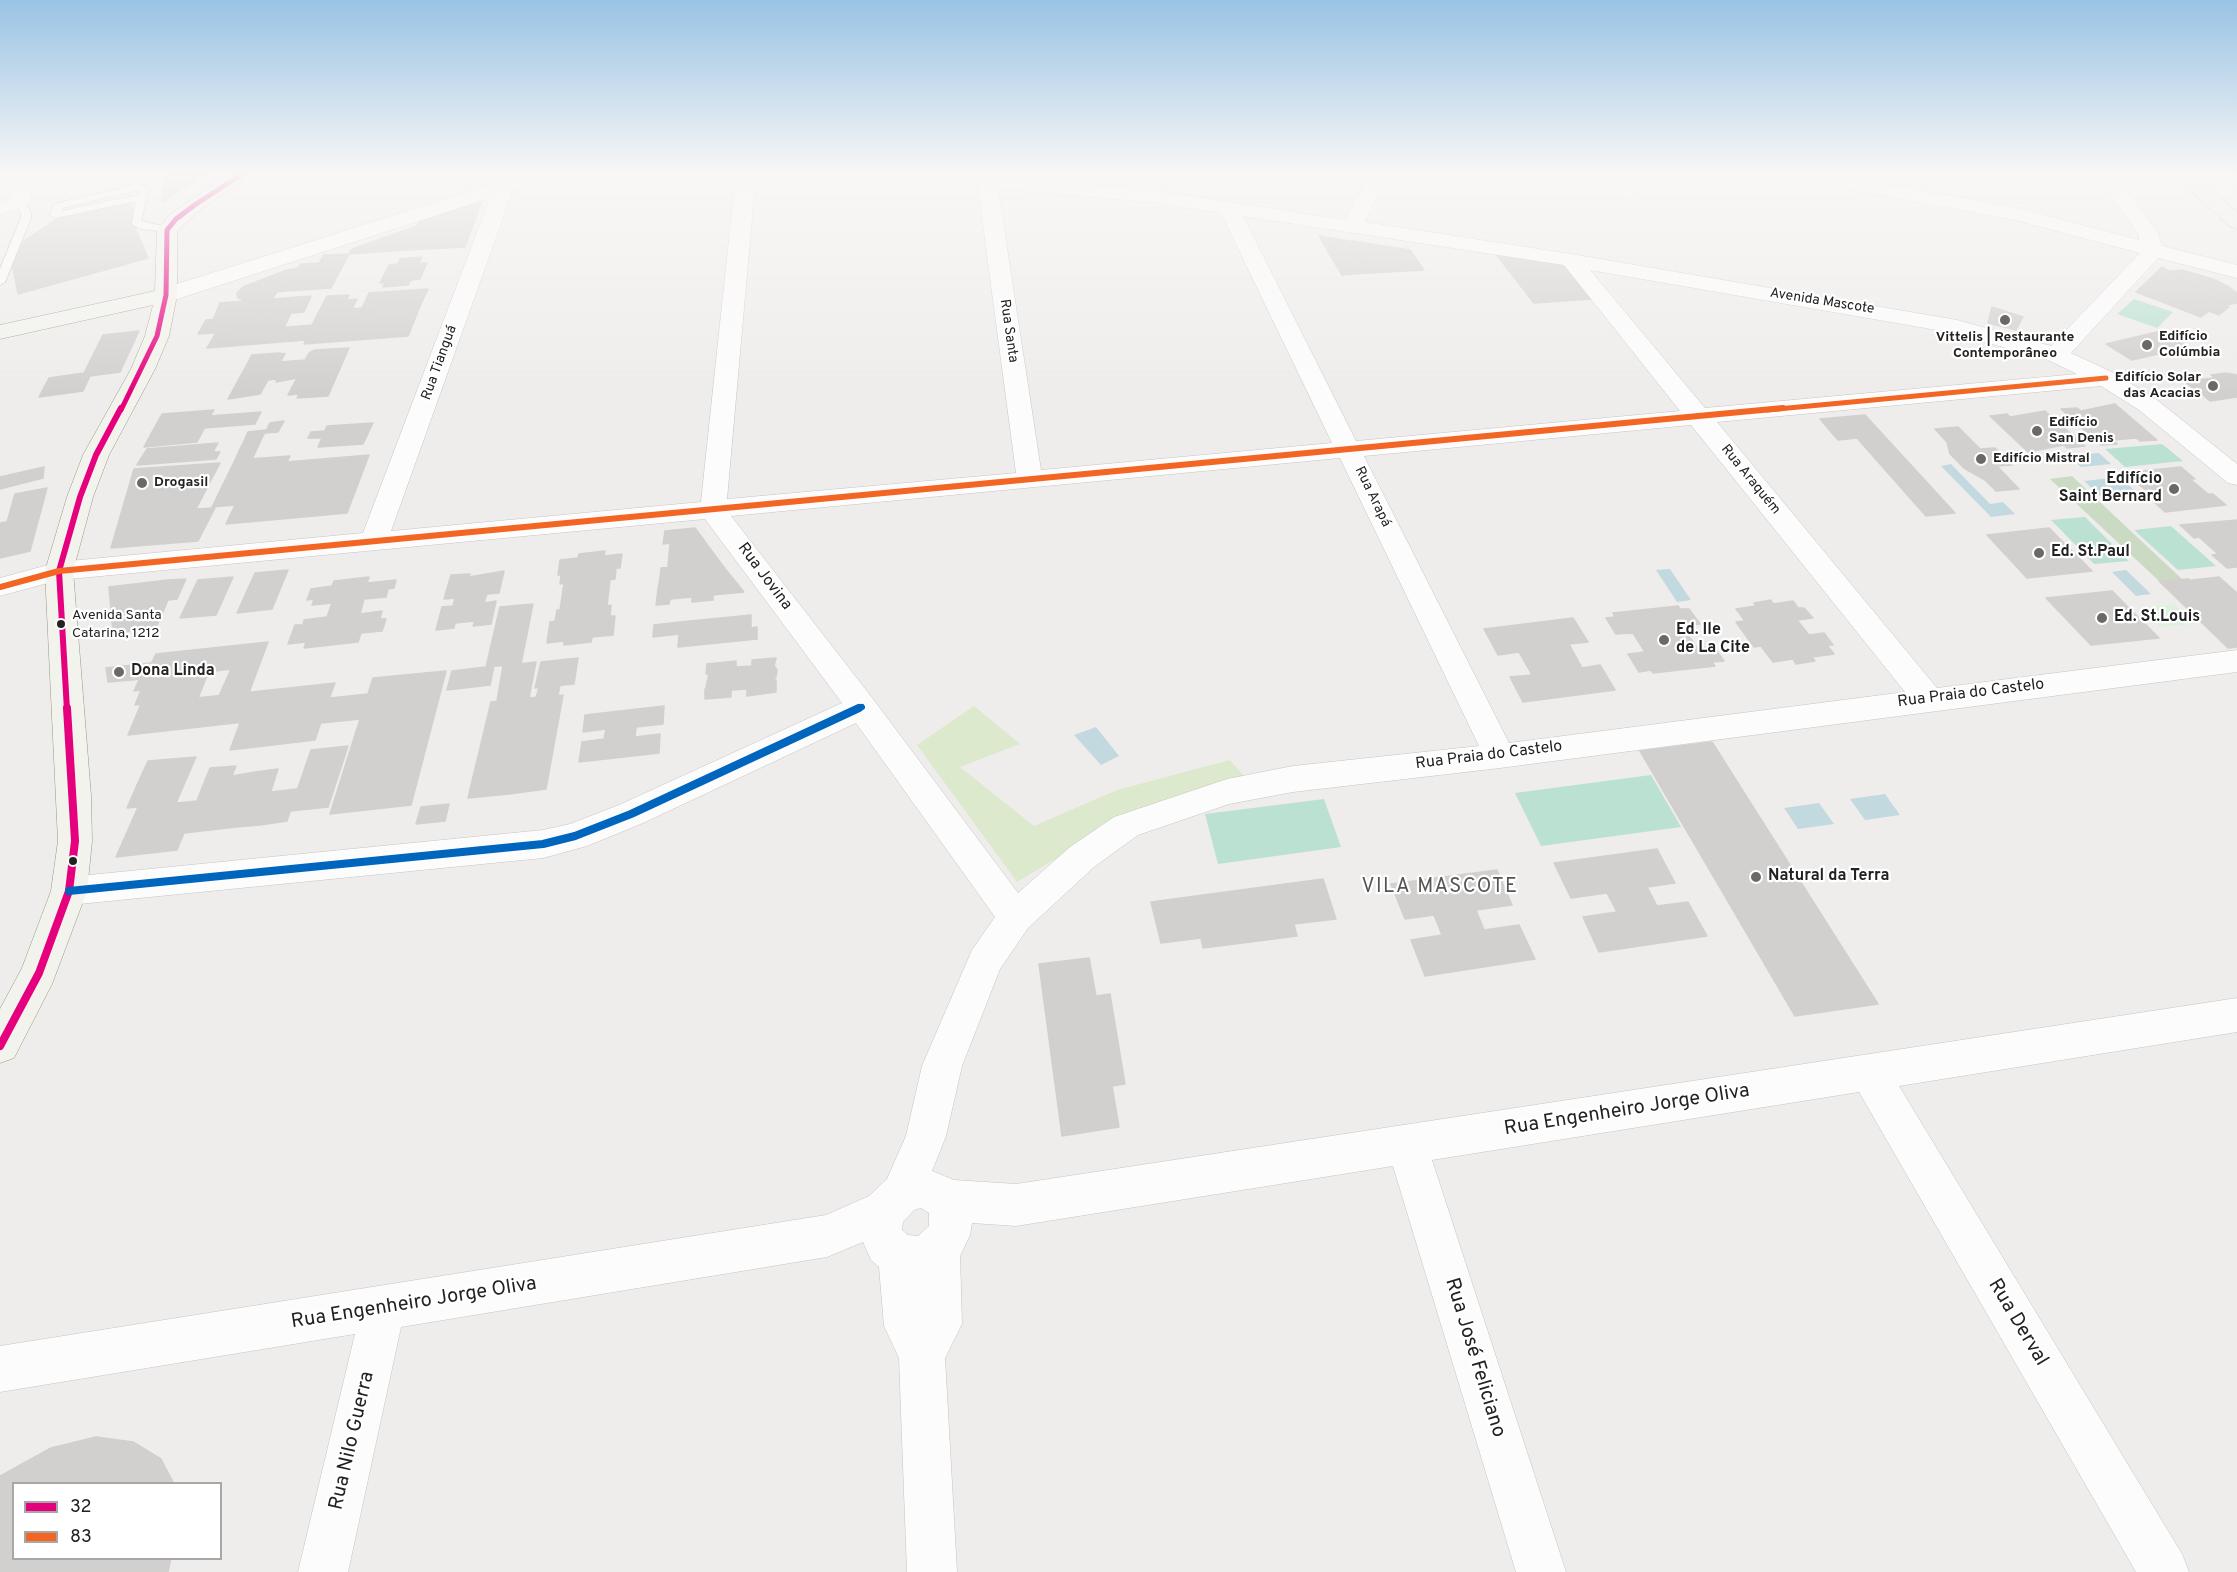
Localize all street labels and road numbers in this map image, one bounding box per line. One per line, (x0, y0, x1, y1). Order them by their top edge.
street label: Avenida Mascote (1769, 285, 1875, 319)
street label: Rua Santa (995, 298, 1021, 364)
street label: Rua Tianguá (419, 323, 461, 403)
street label: Rua Araquém (1717, 442, 1783, 518)
street label: Rua Arapá (1350, 464, 1394, 530)
street label: Rua Jovina (733, 540, 795, 614)
street label: Rua Praia do Castelo (1897, 675, 2045, 713)
street label: Rua Praia do Castelo (1415, 737, 1563, 775)
street label: Rua Engenheiro Jorge Oliva (1503, 1080, 1751, 1142)
street label: Rua Engenheiro Jorge Oliva (290, 1273, 538, 1335)
street label: Rua José Feliciano (1438, 1275, 1510, 1441)
street label: Rua Derval (1982, 1275, 2052, 1371)
street label: Rua Nilo Guerra (325, 1369, 381, 1513)

